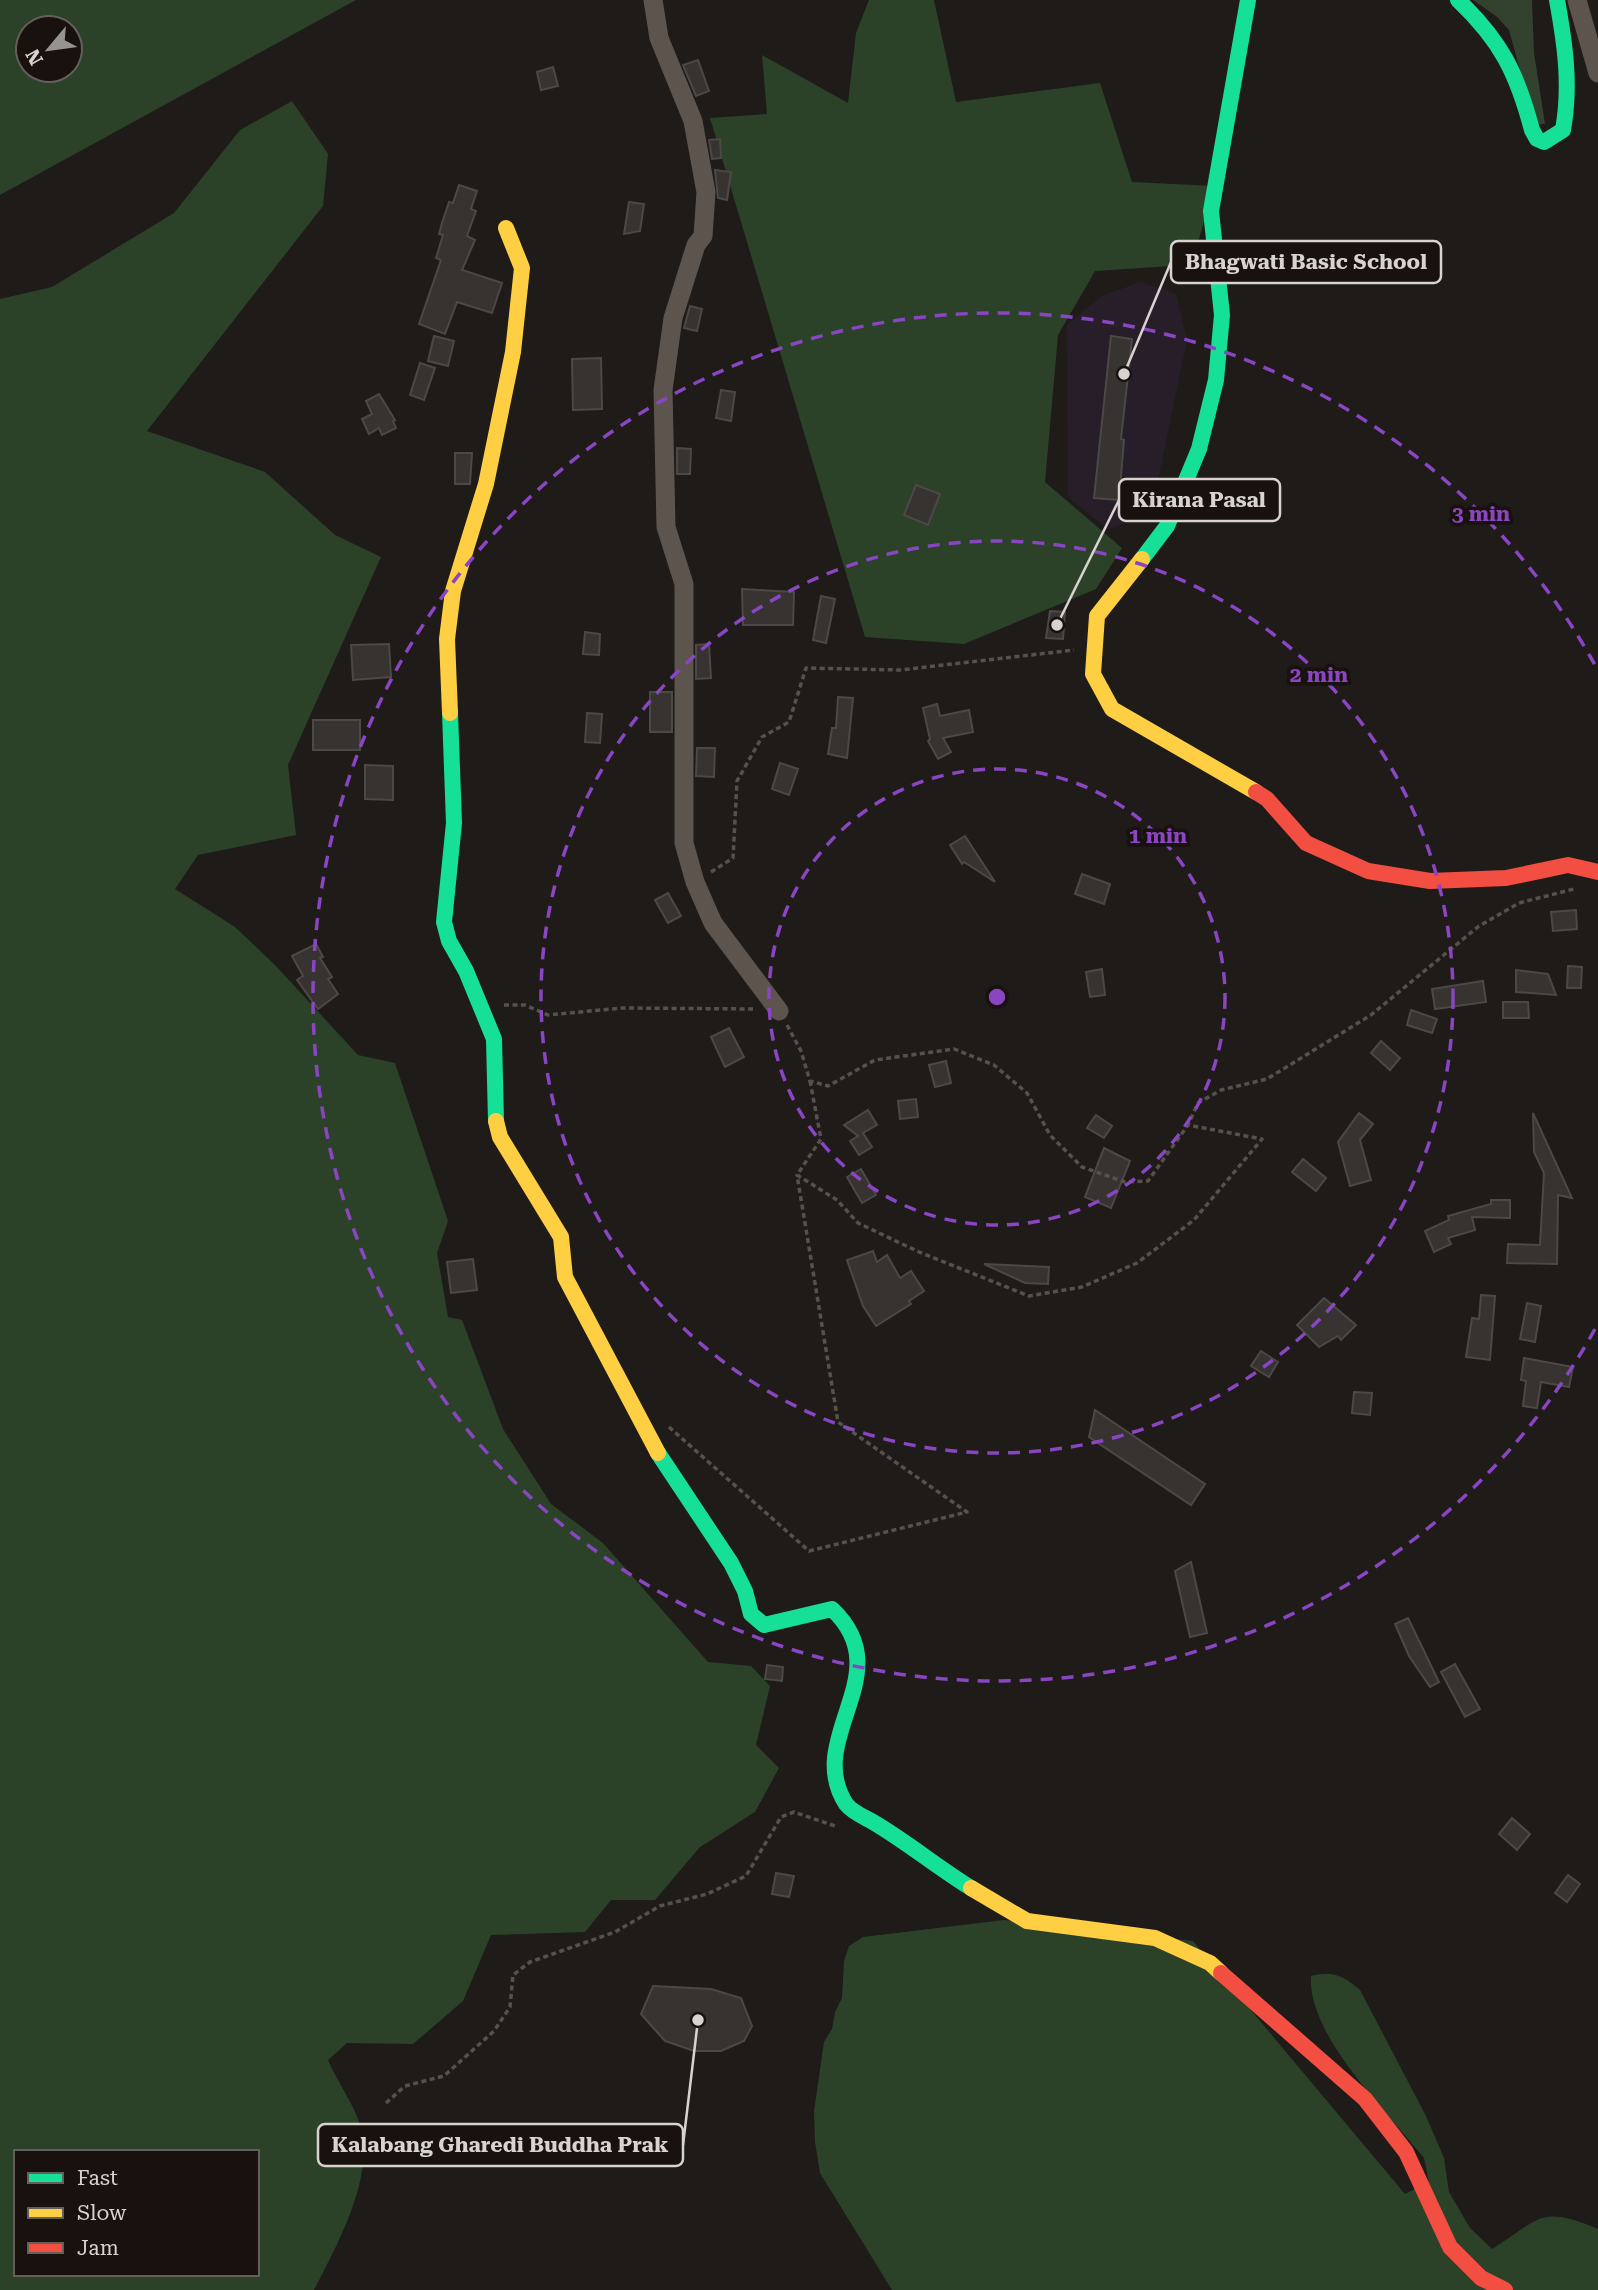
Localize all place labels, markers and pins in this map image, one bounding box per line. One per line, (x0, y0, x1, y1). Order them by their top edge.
callout: Bhagwati Basic School (1171, 241, 1441, 283)
callout: Kirana Pasal (1119, 479, 1280, 521)
centre of rings (985, 985, 1009, 1009)
callout: Kalabang Gharedi Buddha Prak (318, 2124, 683, 2166)

